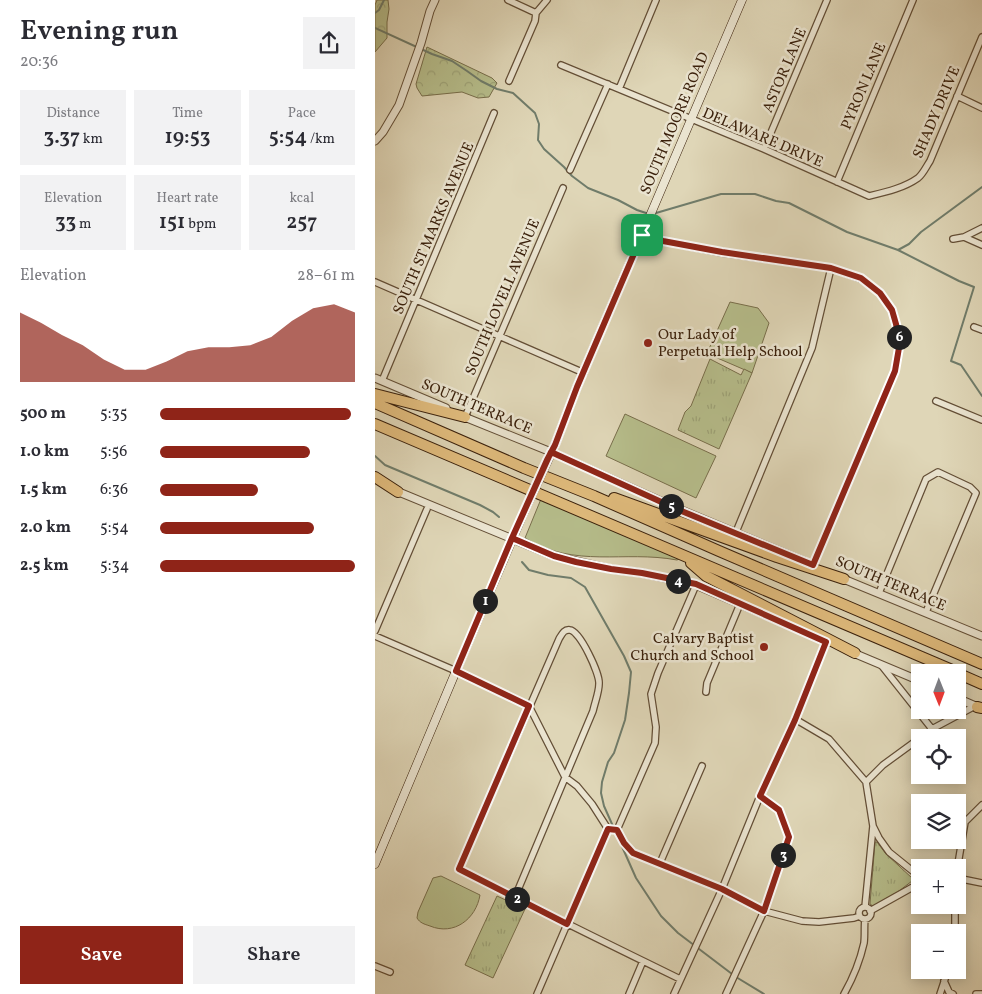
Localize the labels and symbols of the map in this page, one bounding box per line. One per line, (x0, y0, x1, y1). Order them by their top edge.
street label: ASTOR LANE (758, 25, 813, 116)
street label: PYRON LANE (837, 40, 892, 133)
street label: SOUTH MOORE ROAD (636, 49, 715, 198)
street label: SHADY DRIVE (908, 63, 966, 162)
street label: DELAWARE DRIVE (699, 103, 826, 173)
street label: SOUTH ST MARKS AVENUE (389, 139, 480, 318)
pin (621, 214, 663, 256)
street label: SOUTH LOVELL AVENUE (461, 216, 546, 379)
pin: 6 (887, 324, 911, 350)
place label: Our Lady of Perpetual Help School (658, 325, 803, 363)
marker: Our Lady of Perpetual Help School (642, 337, 654, 349)
street label: SOUTH TERRACE (418, 375, 535, 440)
pin: 5 (659, 494, 683, 518)
street label: SOUTH TERRACE (832, 552, 949, 617)
pin: 4 (665, 568, 691, 594)
pin: 1 (473, 588, 497, 614)
place label: Calvary Baptist Church and School (631, 629, 754, 667)
marker: Calvary Baptist Church and School (758, 641, 770, 653)
north arrow (911, 664, 966, 719)
pin: 3 (771, 842, 795, 868)
pin: 2 (505, 886, 529, 912)

